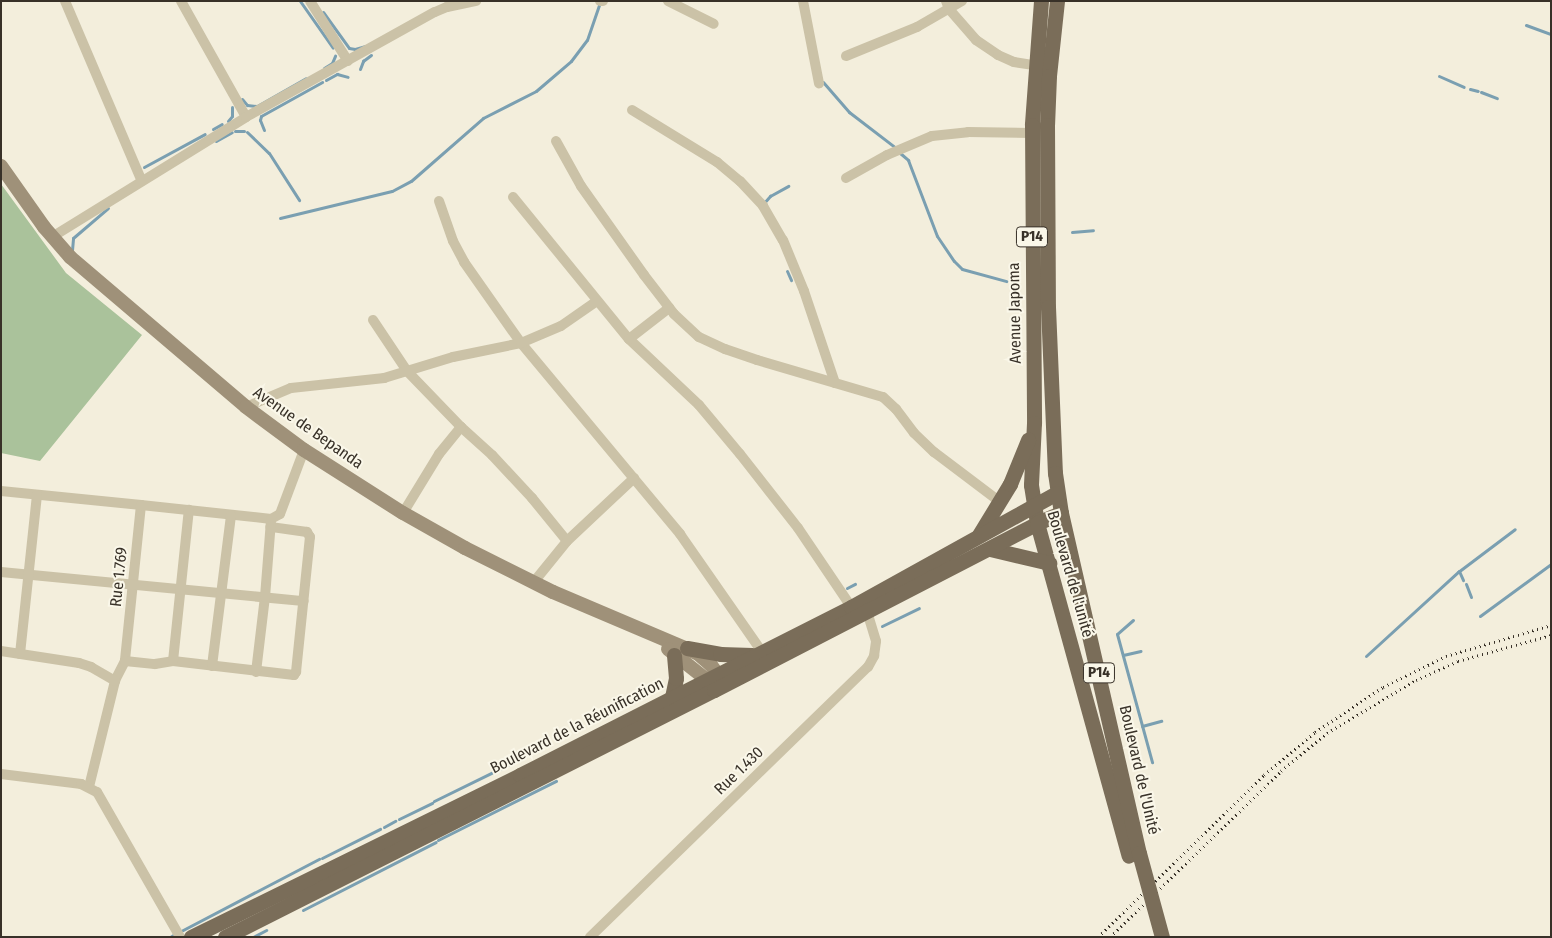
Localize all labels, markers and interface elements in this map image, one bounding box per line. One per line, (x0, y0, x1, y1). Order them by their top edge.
road number: P14 (1016, 224, 1048, 250)
street label: Avenue Japoma (1005, 262, 1025, 364)
street label: Avenue de Bepanda (249, 383, 367, 473)
street label: Boulevard de l'unité (1043, 508, 1097, 640)
street label: Rue 1.769 (106, 546, 132, 608)
road number: P14 (1083, 660, 1115, 686)
street label: Boulevard de la Réunification (487, 674, 667, 778)
street label: Boulevard de l'Unité (1115, 704, 1163, 836)
street label: Rue 1.430 (710, 743, 768, 799)

